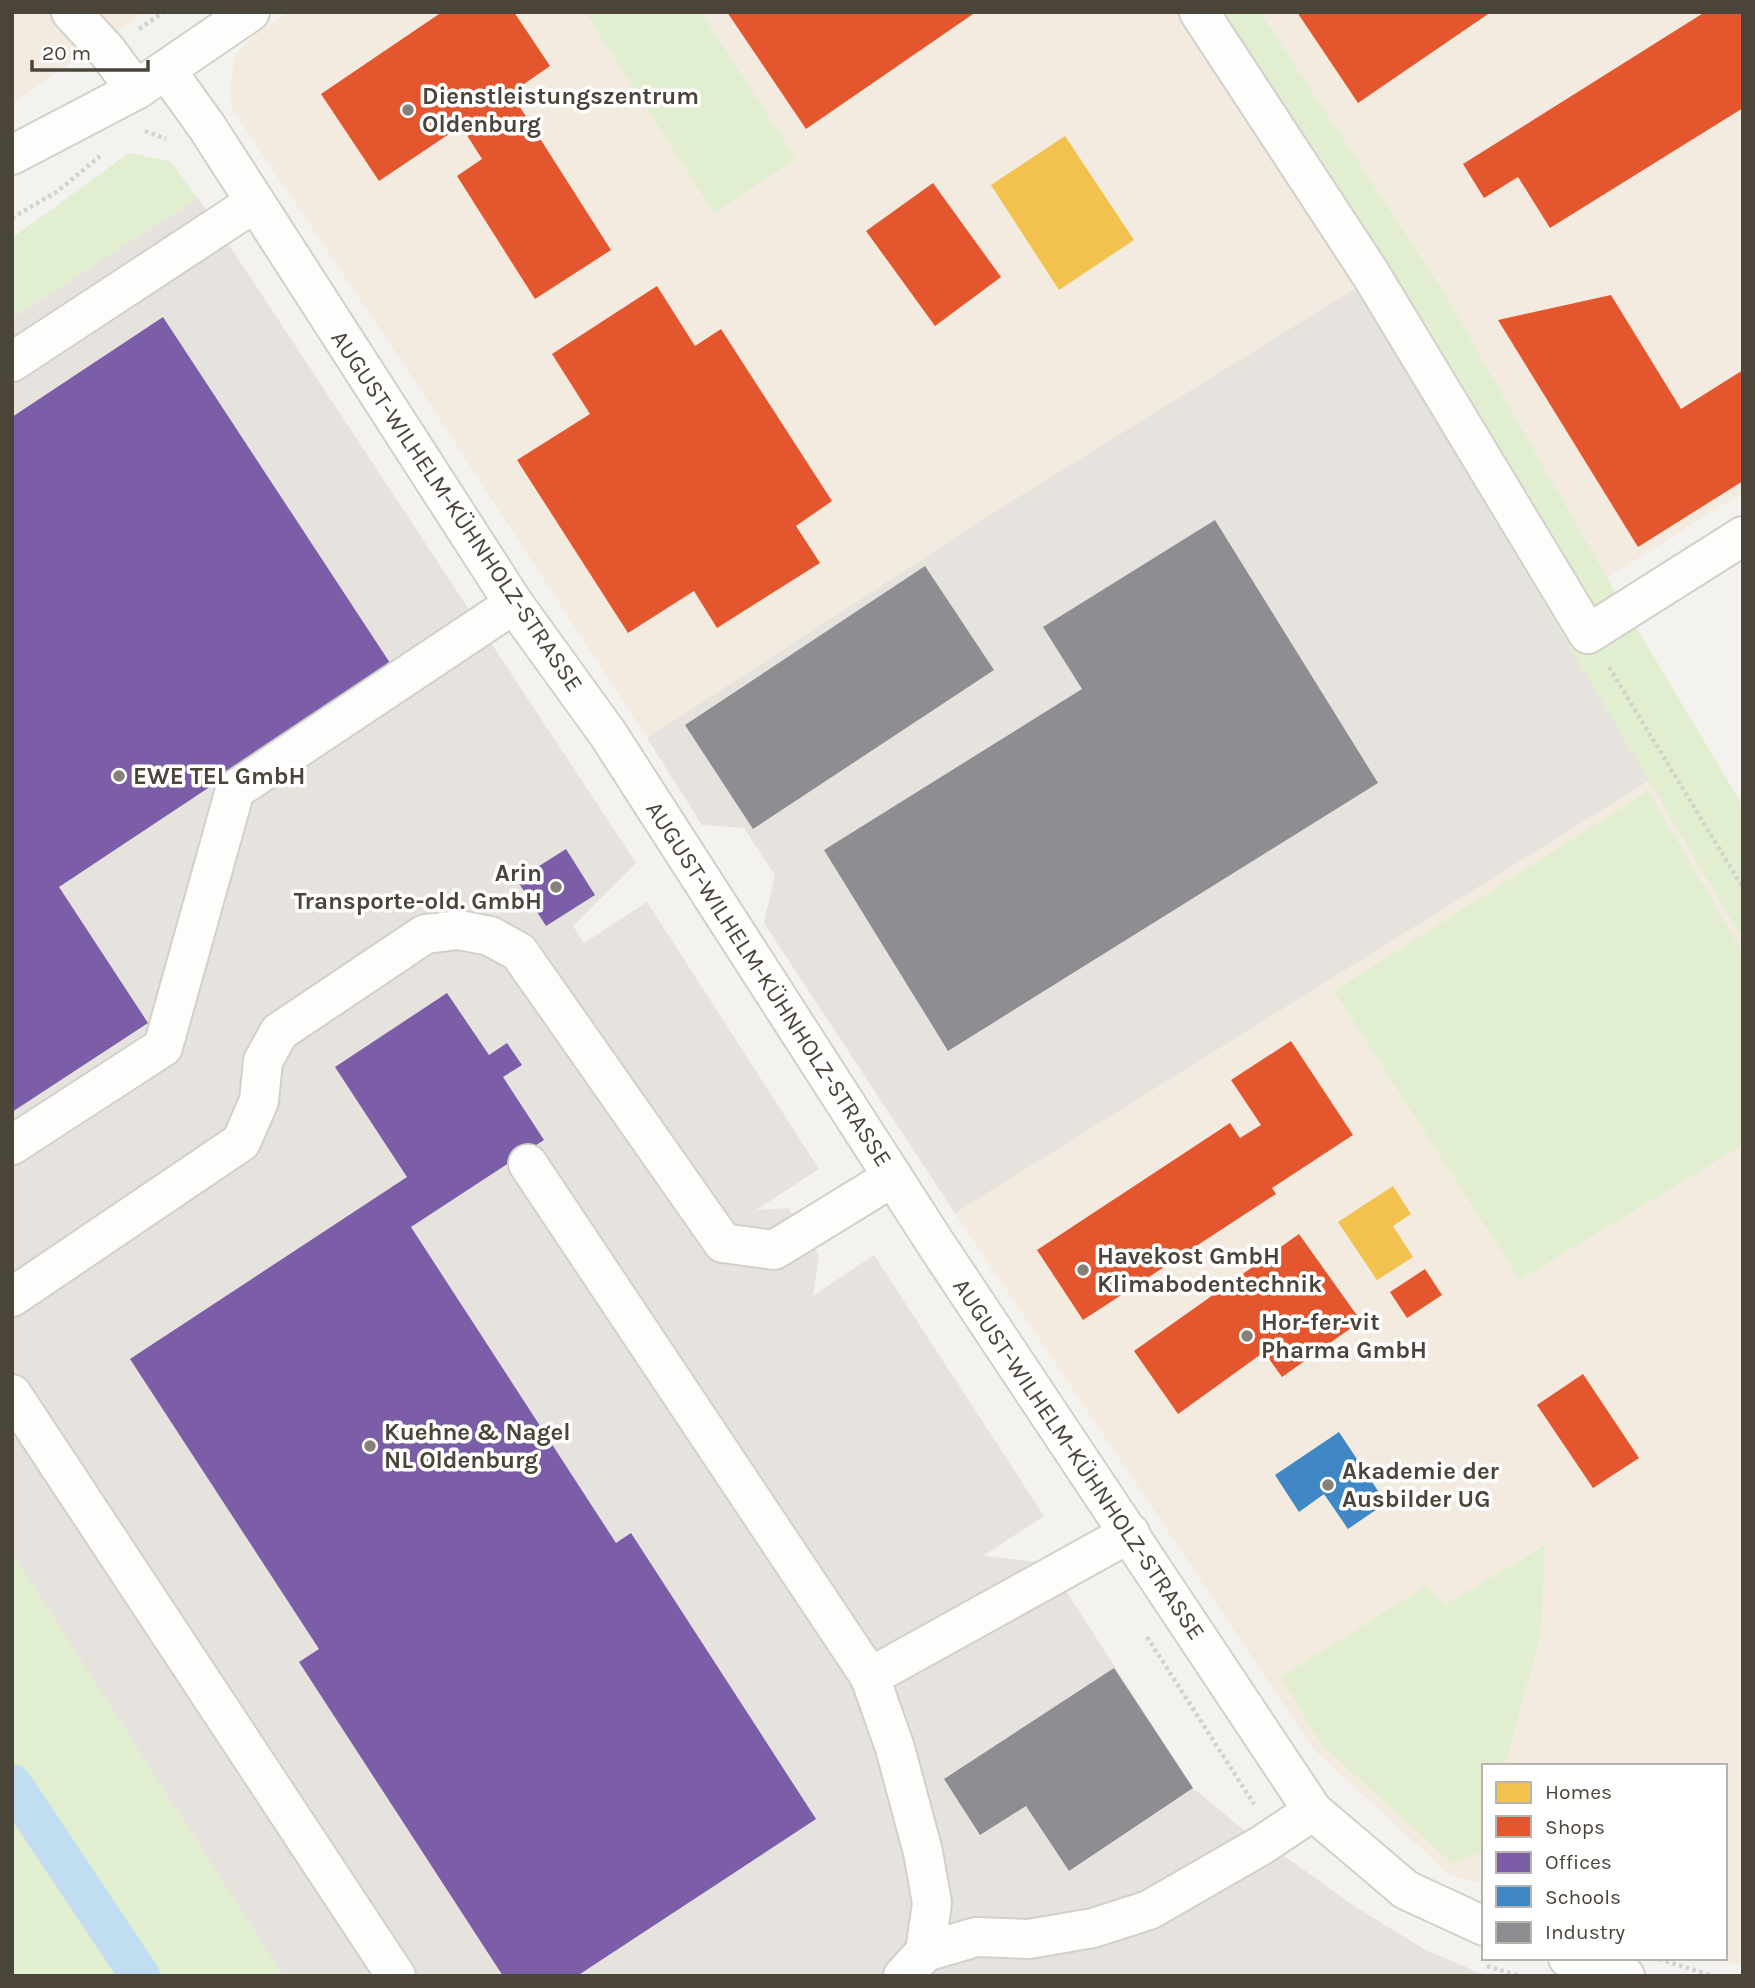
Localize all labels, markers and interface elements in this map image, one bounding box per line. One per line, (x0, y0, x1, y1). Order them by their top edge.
scale bar (32, 28, 147, 72)
text: 20 m (42, 41, 91, 65)
place label: Dienstleistungszentrum Oldenburg (422, 82, 699, 138)
marker: Dienstleistungszentrum Oldenburg (400, 102, 416, 118)
street label: AUGUST-WILHELM-KÜHNHOLZ-STRASSE (325, 325, 589, 697)
place label: EWE TEL GmbH (133, 762, 305, 790)
marker: EWE TEL GmbH (111, 768, 127, 784)
street label: AUGUST-WILHELM-KÜHNHOLZ-STRASSE (640, 796, 898, 1172)
place label: Arin Transporte-old. GmbH (294, 859, 542, 915)
marker: Arin Transporte-old. GmbH (548, 879, 564, 895)
place label: Havekost GmbH Klimabodentechnik (1097, 1242, 1322, 1298)
marker: Havekost GmbH Klimabodentechnik (1075, 1262, 1091, 1278)
street label: AUGUST-WILHELM-KÜHNHOLZ-STRASSE (947, 1273, 1211, 1645)
place label: Hor-fer-vit Pharma GmbH (1261, 1308, 1427, 1364)
marker: Hor-fer-vit Pharma GmbH (1239, 1328, 1255, 1344)
place label: Kuehne & Nagel NL Oldenburg (384, 1418, 571, 1474)
marker: Kuehne & Nagel NL Oldenburg (362, 1438, 378, 1454)
place label: Akademie der Ausbilder UG (1342, 1457, 1500, 1513)
marker: Akademie der Ausbilder UG (1320, 1477, 1336, 1493)
legend (1482, 1764, 1727, 1960)
text: Homes (1545, 1780, 1612, 1804)
text: Shops (1545, 1815, 1605, 1839)
text: Offices (1545, 1850, 1612, 1874)
text: Schools (1545, 1885, 1621, 1909)
text: Industry (1545, 1920, 1625, 1944)

